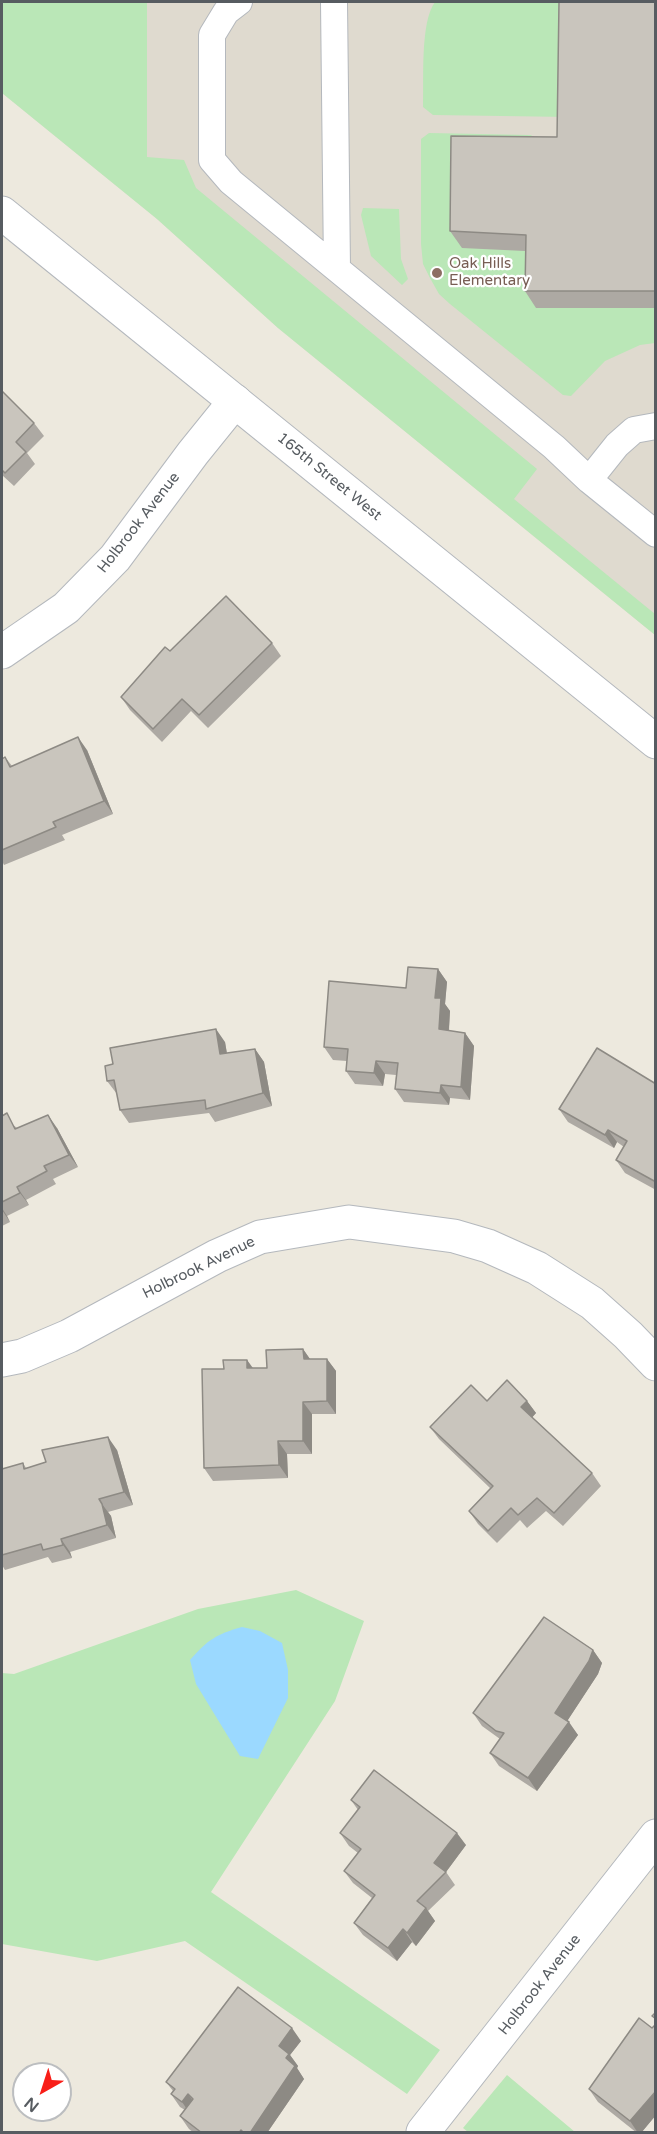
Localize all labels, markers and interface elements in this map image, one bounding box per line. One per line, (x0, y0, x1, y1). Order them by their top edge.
place label: Oak Hills Elementary (449, 255, 530, 290)
marker: Oak Hills Elementary (430, 266, 444, 280)
street label: 165th Street West (273, 429, 385, 525)
street label: Holbrook Avenue (94, 469, 184, 577)
street label: Holbrook Avenue (140, 1233, 258, 1303)
street label: Holbrook Avenue (495, 1931, 585, 2039)
north arrow (12, 2062, 72, 2122)
text: N (21, 2093, 43, 2116)

